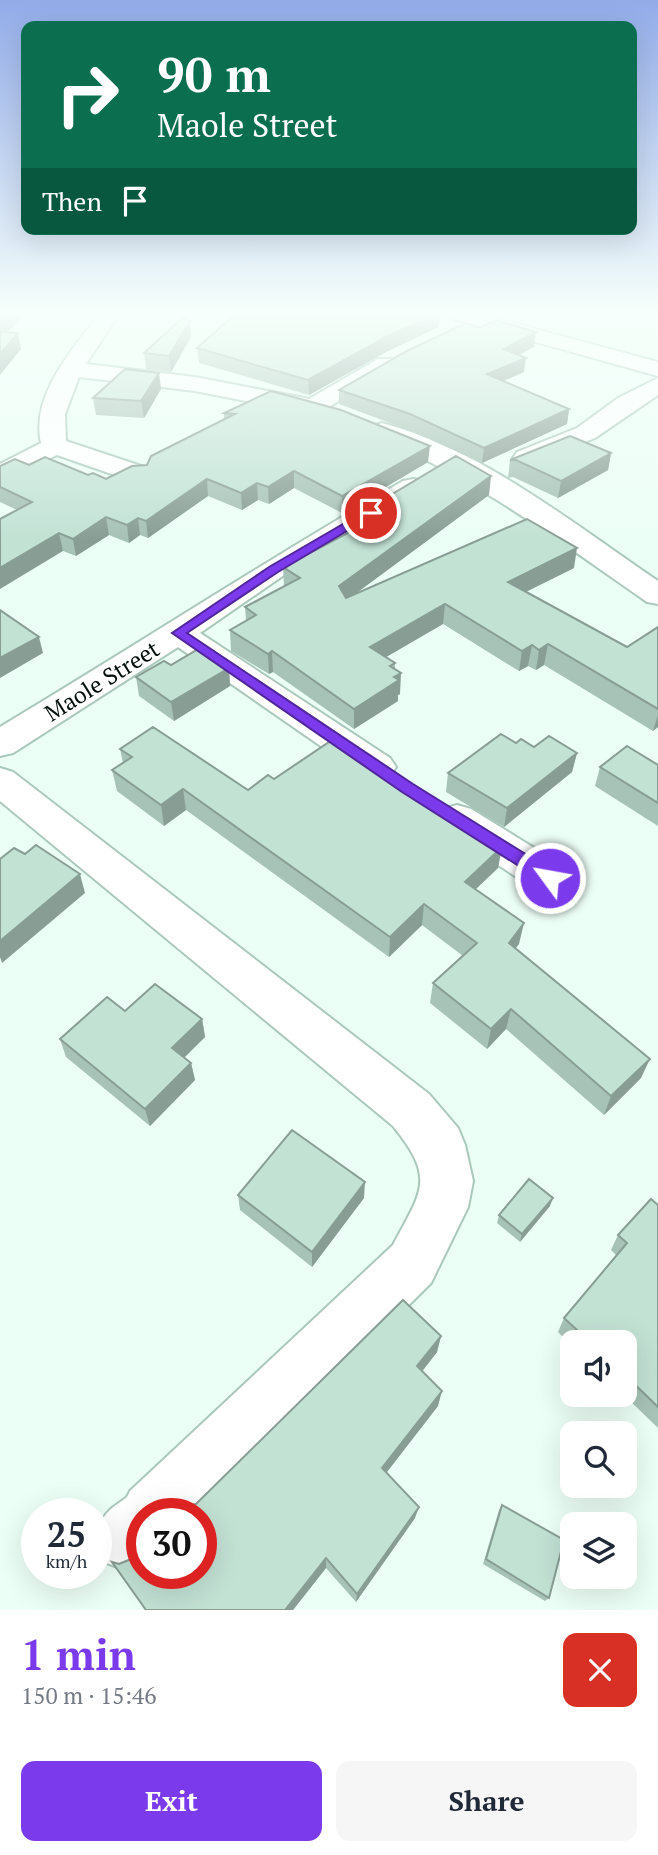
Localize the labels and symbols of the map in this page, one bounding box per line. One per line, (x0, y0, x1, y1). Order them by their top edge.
pin (341, 483, 401, 543)
street label: Maole Street (39, 633, 165, 728)
position arrow (513, 841, 587, 915)
speed limit sign: 30 (126, 1498, 217, 1589)

